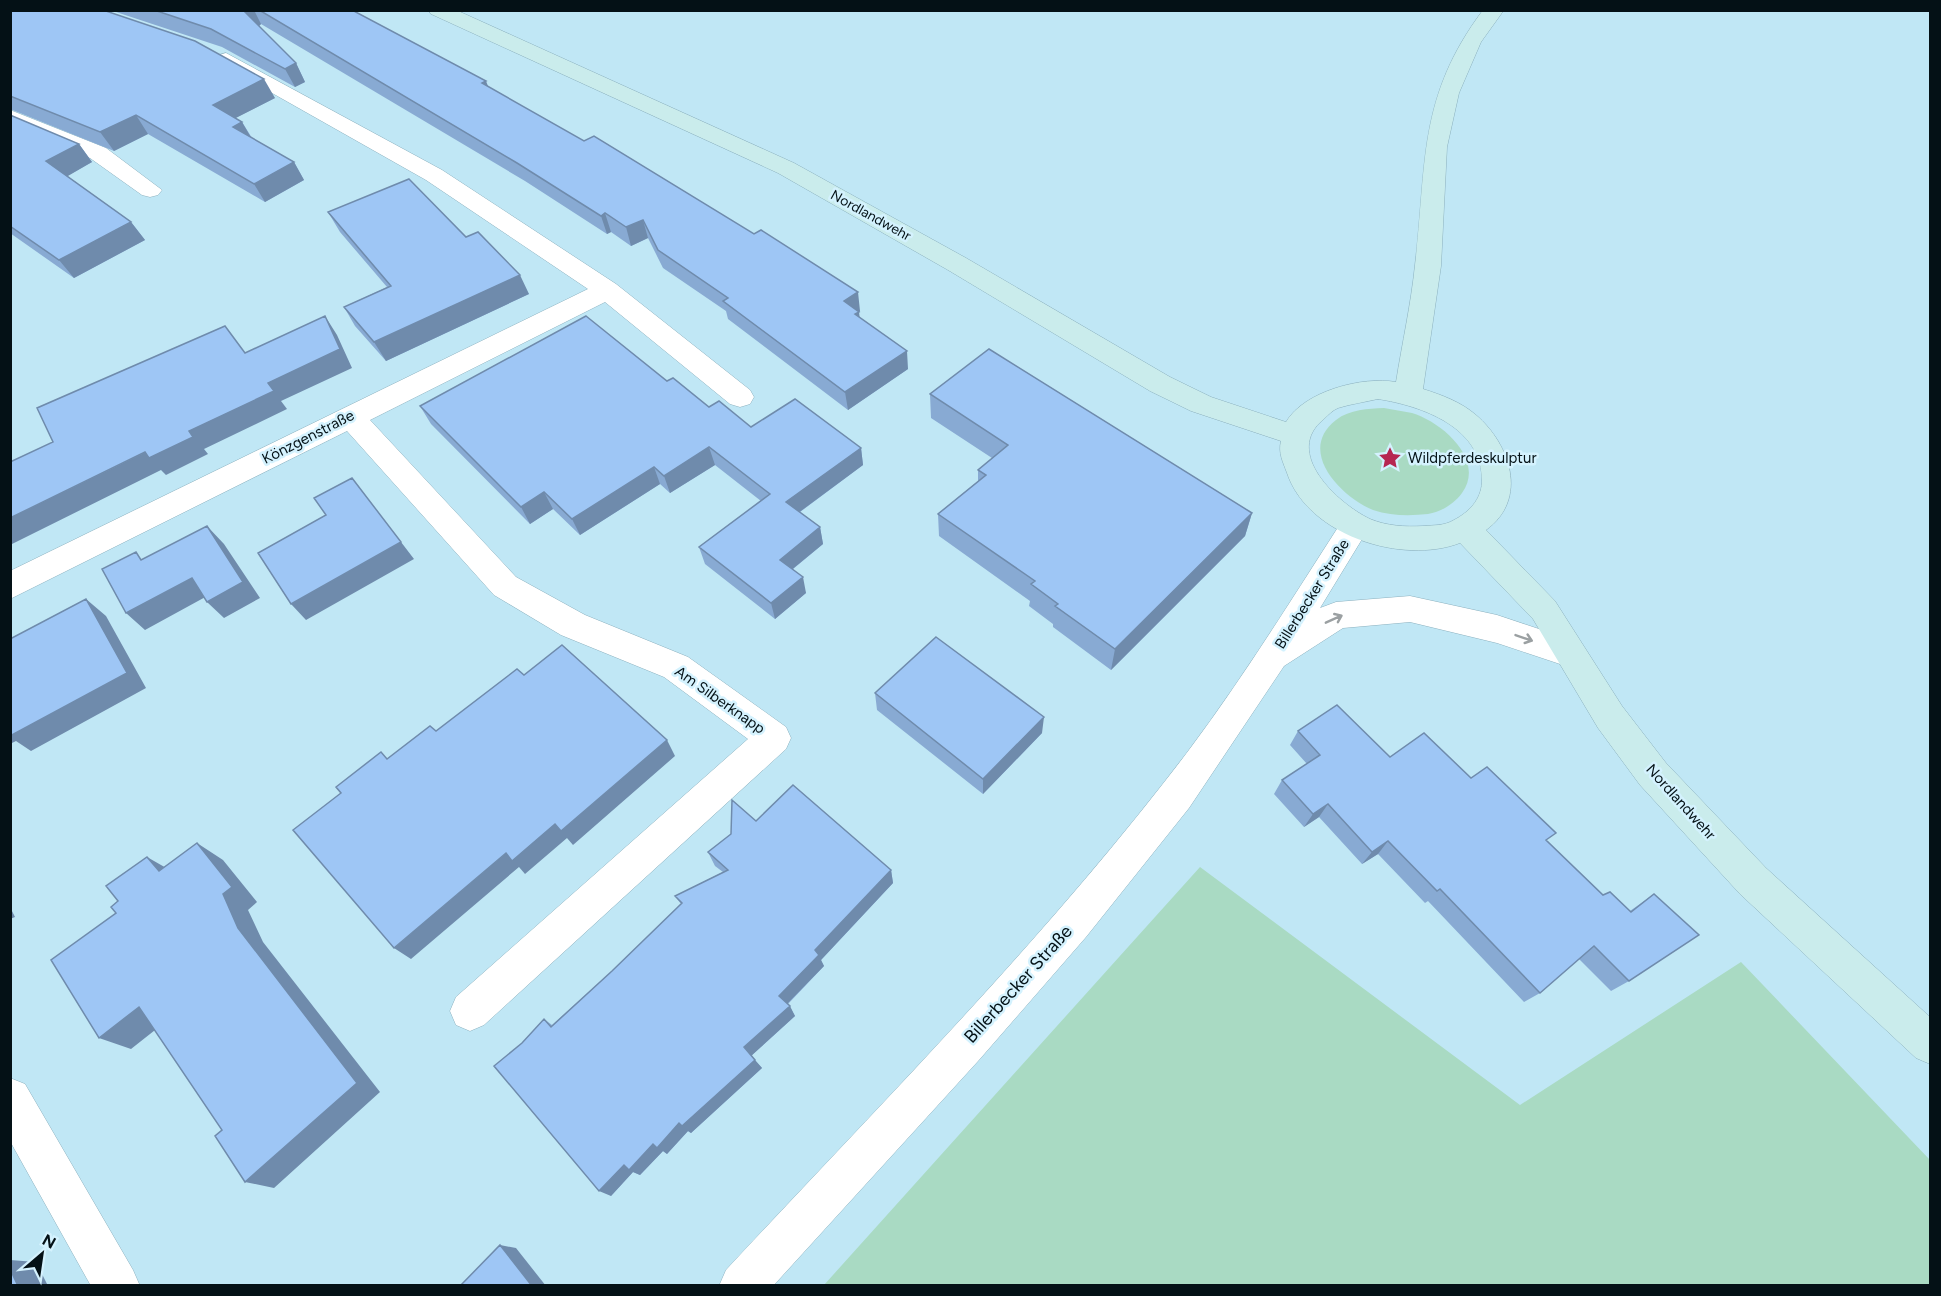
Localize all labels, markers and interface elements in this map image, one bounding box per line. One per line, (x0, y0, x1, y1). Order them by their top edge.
street label: Nordlandwehr (828, 186, 914, 245)
street label: Könzgenstraße (259, 406, 357, 468)
place icon: Wildpferdeskulptur (1377, 445, 1403, 471)
place label: Wildpferdeskulptur (1408, 449, 1536, 467)
street label: Billerbecker Straße (1271, 536, 1353, 652)
one-way arrow (1325, 613, 1343, 624)
one-way arrow (1514, 633, 1533, 644)
street label: Am Silberknapp (672, 662, 769, 738)
street label: Nordlandwehr (1642, 760, 1720, 844)
street label: Billerbecker Straße (959, 920, 1077, 1048)
north arrow (12, 1224, 72, 1284)
text: N (39, 1230, 59, 1253)

